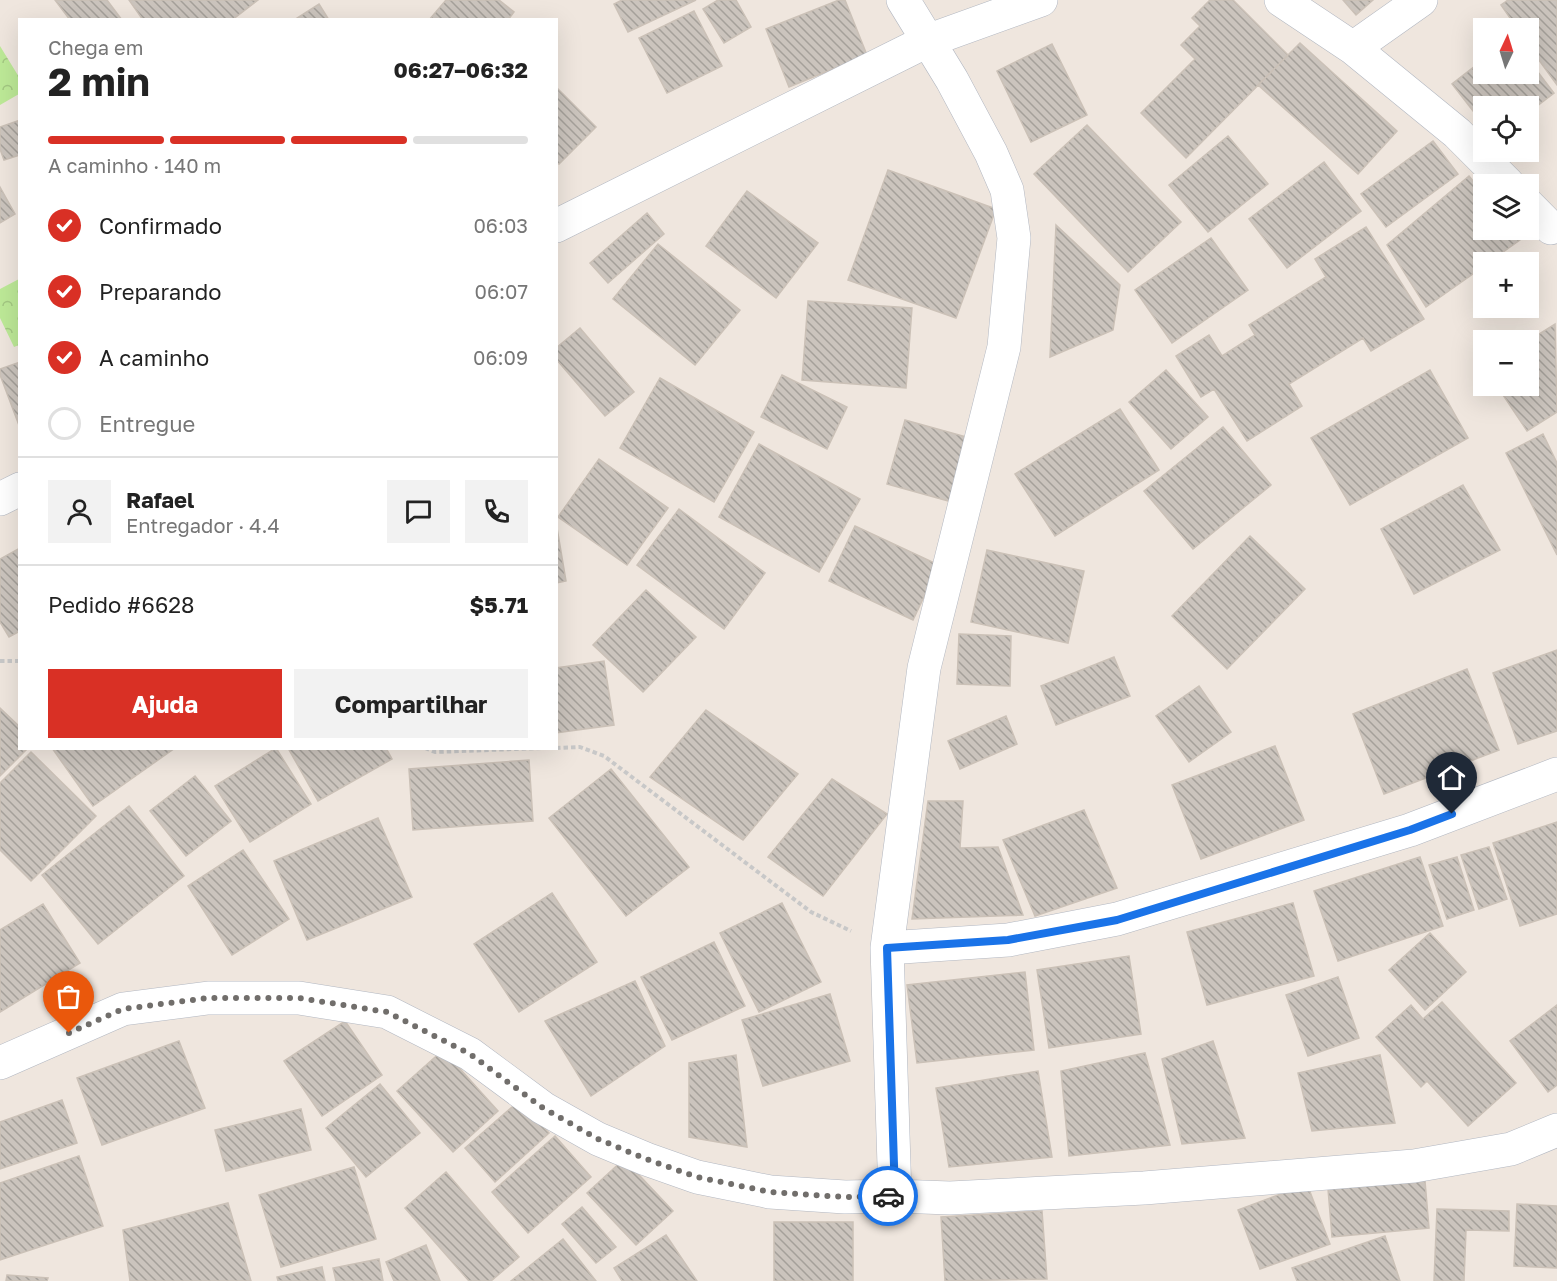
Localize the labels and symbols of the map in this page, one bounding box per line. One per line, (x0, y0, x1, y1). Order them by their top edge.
north arrow (1473, 18, 1539, 84)
pin (1426, 752, 1477, 814)
pin (43, 971, 94, 1033)
courier (858, 1166, 918, 1226)

